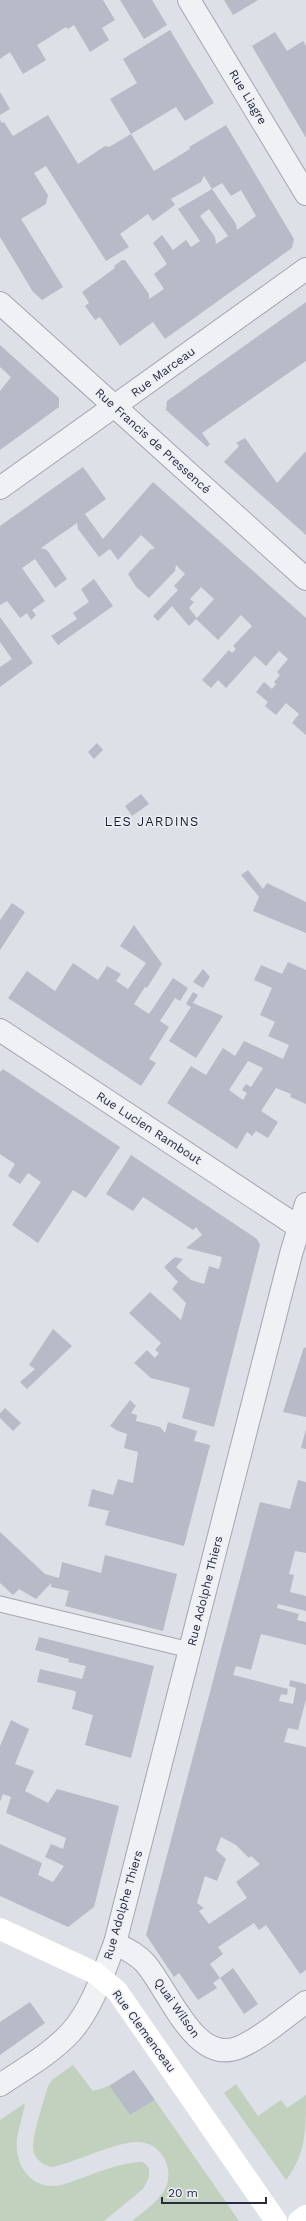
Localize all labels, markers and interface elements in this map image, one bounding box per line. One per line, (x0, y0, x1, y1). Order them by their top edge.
street label: Rue Liagre (226, 67, 270, 127)
street label: Rue Marceau (128, 344, 198, 400)
street label: Rue Francis de Pressencé (92, 385, 214, 497)
district label: LES JARDINS (105, 814, 199, 829)
street label: Rue Lucien Rambout (94, 1089, 204, 1167)
street label: Rue Adolphe Thiers (185, 1534, 225, 1648)
street label: Rue Adolphe Thiers (101, 1849, 145, 1961)
street label: Quai Wilson (151, 1976, 203, 2040)
street label: Rue Clemenceau (109, 1987, 179, 2075)
scale bar (162, 2179, 266, 2205)
text: 20 m (168, 2186, 198, 2200)

